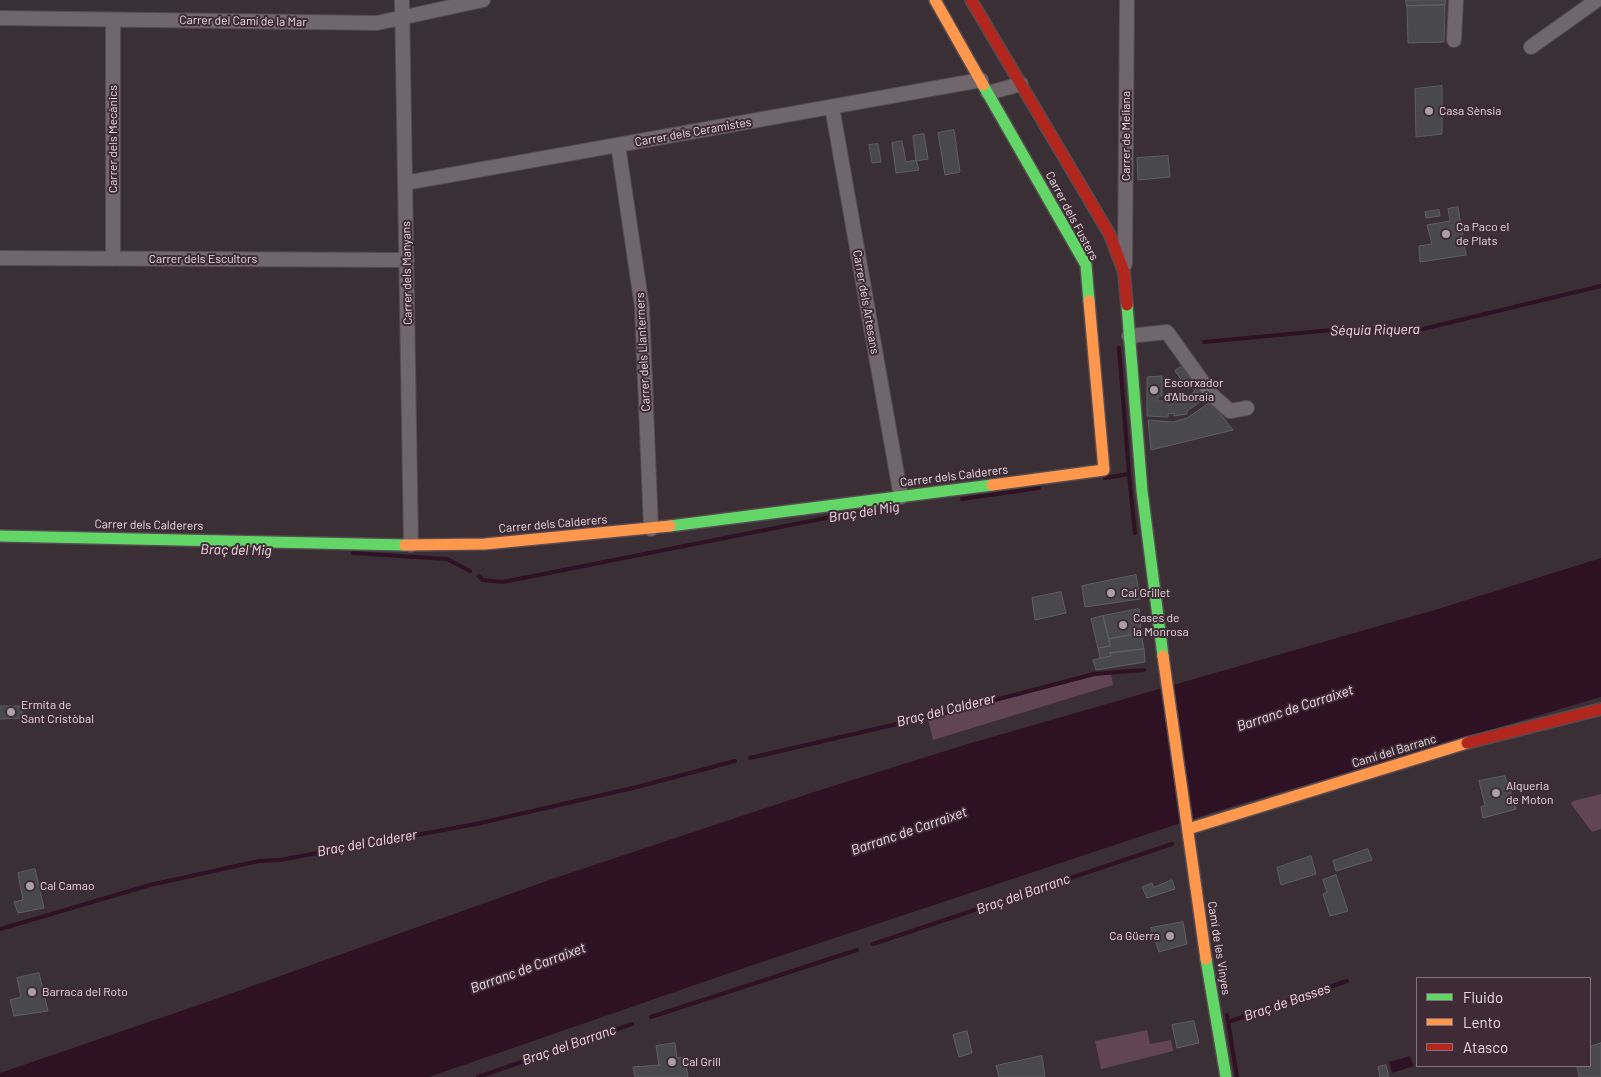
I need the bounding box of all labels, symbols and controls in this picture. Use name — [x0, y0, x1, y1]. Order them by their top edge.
street label: Carrer del Camí de la Mar — [179, 13, 307, 29]
street label: Carrer dels Mecànics — [106, 85, 120, 193]
street label: Carrer de Meliana — [1119, 91, 1133, 181]
place label: Casa Sènsia — [1439, 104, 1501, 118]
marker: Casa Sènsia — [1423, 105, 1435, 117]
street label: Carrer dels Ceramistes — [634, 115, 752, 149]
street label: Carrer dels Fusters — [1043, 169, 1101, 263]
place label: Ca Paco el de Plats — [1456, 220, 1509, 248]
street label: Carrer dels Manyans — [399, 221, 415, 325]
marker: Ca Paco el de Plats — [1440, 228, 1452, 240]
street label: Carrer dels Artesans — [850, 249, 882, 355]
street label: Carrer dels Escultors — [149, 252, 257, 266]
street label: Carrer dels Llanterners — [633, 292, 653, 412]
water label: Séquia Riquera — [1330, 321, 1420, 339]
place label: Escorxador d'Alboraia — [1164, 376, 1223, 404]
marker: Escorxador d'Alboraia — [1148, 384, 1160, 396]
street label: Carrer dels Calderers — [899, 462, 1009, 490]
water label: Braç del Mig — [827, 498, 901, 526]
street label: Carrer dels Calderers — [498, 512, 608, 536]
street label: Carrer dels Calderers — [94, 517, 204, 533]
water label: Braç del Mig — [200, 541, 272, 559]
place label: Cal Grillet — [1121, 586, 1170, 600]
marker: Cal Grillet — [1105, 587, 1117, 599]
place label: Cases de la Monrosa — [1133, 611, 1189, 639]
marker: Cases de la Monrosa — [1117, 619, 1129, 631]
water label: Barranc de Carraixet — [1235, 681, 1355, 735]
water label: Braç del Calderer — [895, 690, 997, 730]
place label: Ermita de Sant Cristòbal — [21, 698, 94, 726]
marker: Ermita de Sant Cristòbal — [5, 706, 17, 718]
street label: Camí del Barranc — [1350, 731, 1438, 771]
place label: Alqueria de Moton — [1506, 779, 1554, 807]
marker: Alqueria de Moton — [1490, 787, 1502, 799]
water label: Barranc de Carraixet — [849, 803, 969, 859]
water label: Braç del Calderer — [316, 826, 418, 860]
water label: Braç del Barranc — [974, 870, 1072, 918]
place label: Cal Camao — [40, 879, 94, 893]
marker: Cal Camao — [24, 880, 36, 892]
street label: Camí de les Vinyes — [1204, 900, 1234, 996]
place label: Ca Güerra — [1109, 929, 1160, 943]
marker: Ca Güerra — [1164, 930, 1176, 942]
water label: Barranc de Carraixet — [468, 939, 588, 997]
legend — [1416, 977, 1591, 1067]
water label: Braç de Basses — [1242, 979, 1332, 1025]
place label: Barraca del Roto — [42, 985, 128, 999]
marker: Barraca del Roto — [26, 986, 38, 998]
text: Fluido — [1463, 988, 1503, 1006]
text: Lento — [1463, 1013, 1501, 1031]
water label: Braç del Barranc — [520, 1021, 618, 1069]
text: Atasco — [1463, 1038, 1508, 1056]
place label: Cal Grill — [682, 1055, 721, 1069]
marker: Cal Grill — [666, 1056, 678, 1068]

